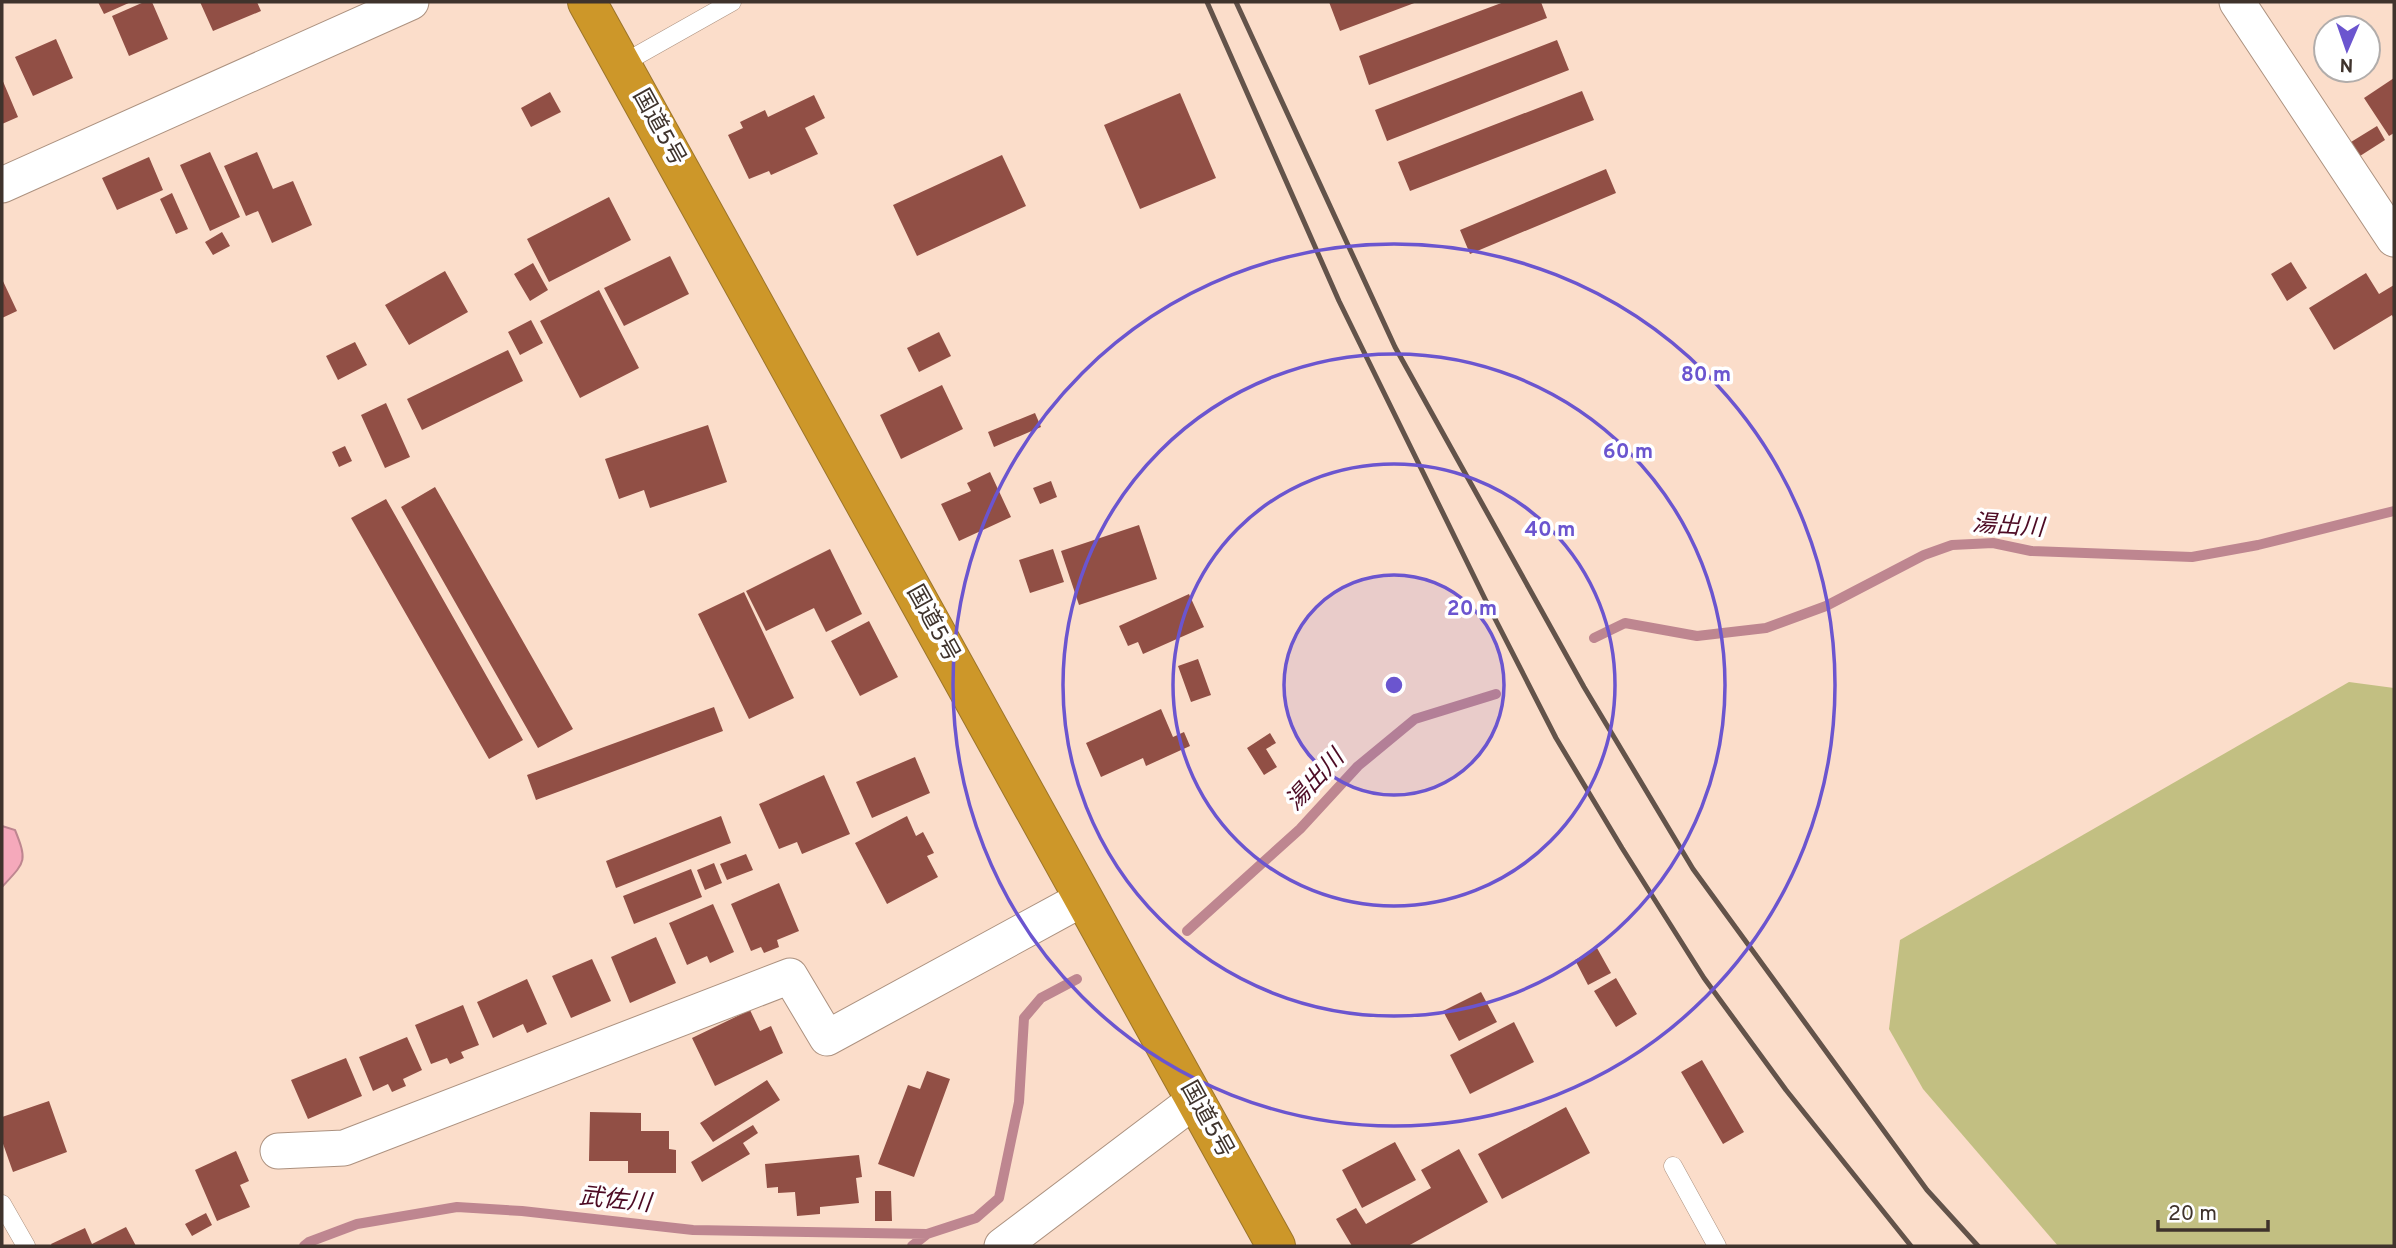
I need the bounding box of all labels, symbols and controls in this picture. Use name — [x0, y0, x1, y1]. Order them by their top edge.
north arrow — [2312, 14, 2382, 84]
text: N — [2339, 52, 2354, 76]
street label: 国道5号 — [625, 85, 691, 171]
text: 80 m — [1681, 362, 1731, 389]
text: 60 m — [1603, 439, 1653, 466]
water label: 湯出川 — [1971, 510, 2048, 545]
text: 40 m — [1525, 517, 1575, 544]
street label: 国道5号 — [899, 581, 965, 667]
text: 20 m — [1447, 596, 1497, 623]
centre of rings — [1382, 673, 1406, 697]
water label: 湯出川 — [1280, 742, 1354, 818]
street label: 国道5号 — [1173, 1077, 1239, 1163]
water label: 武佐川 — [578, 1182, 655, 1220]
scale bar — [2158, 1188, 2268, 1232]
text: 20 m — [2168, 1201, 2217, 1228]

